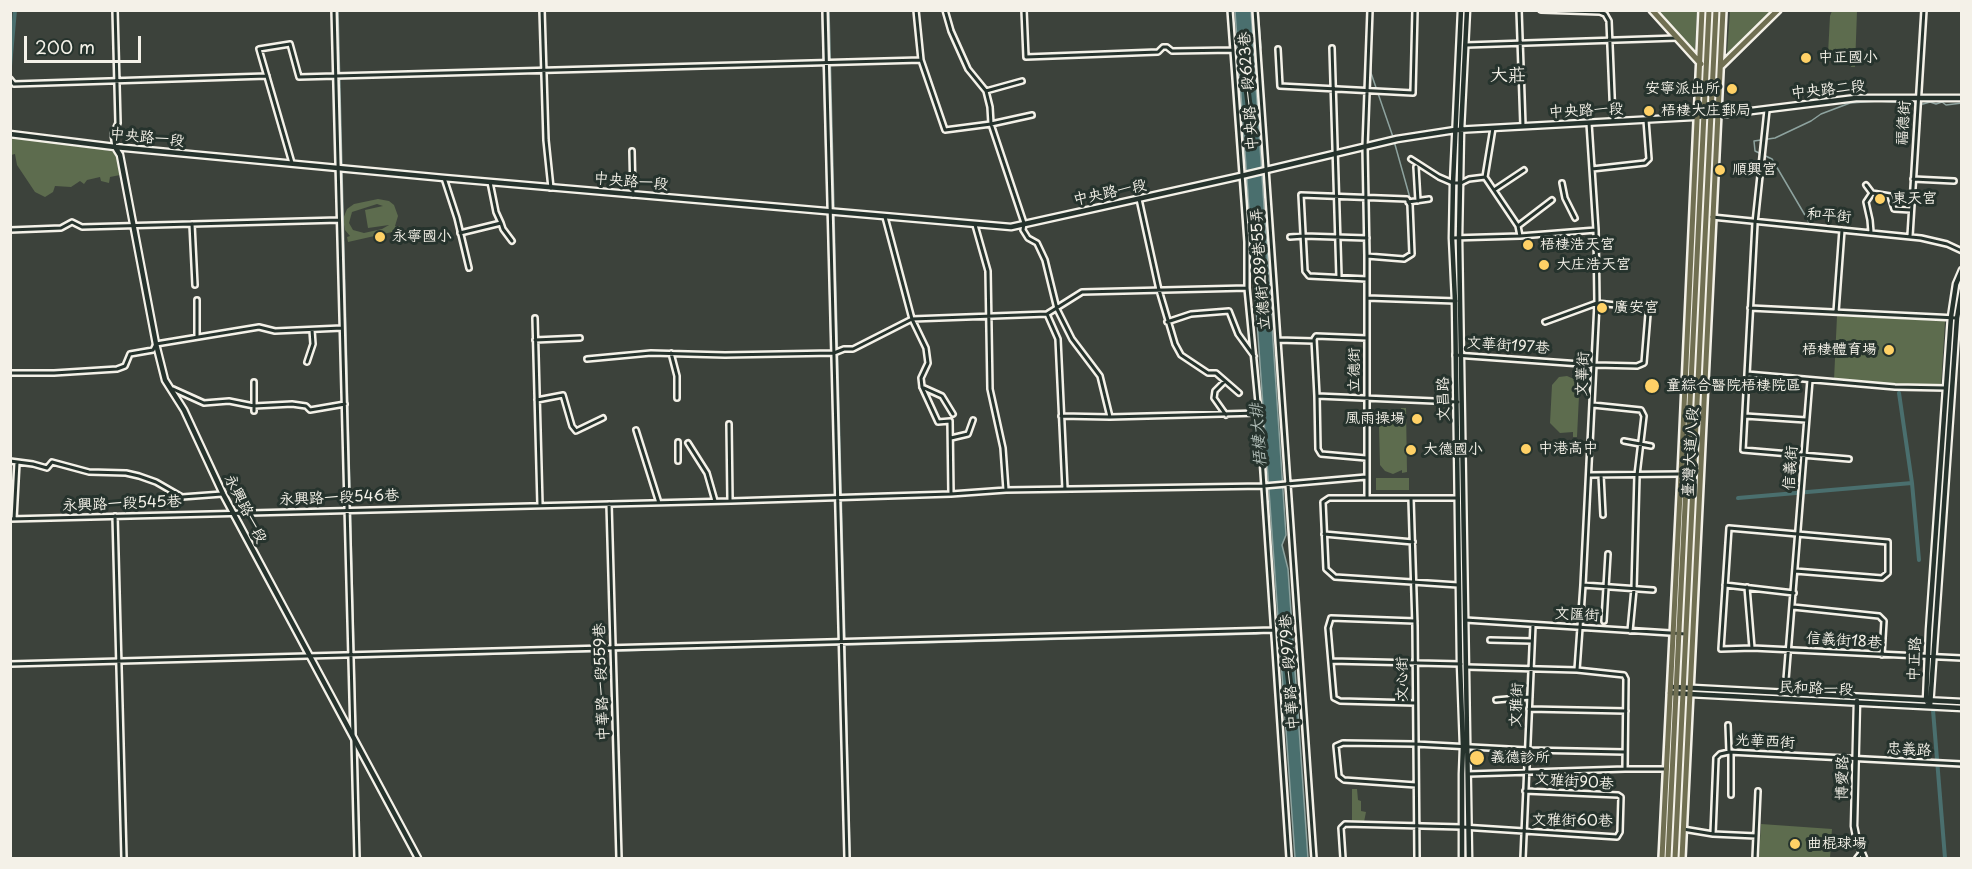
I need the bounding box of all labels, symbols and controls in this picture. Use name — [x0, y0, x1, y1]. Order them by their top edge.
scale bar — [27, 24, 144, 62]
street label: 中央路一段623巷 — [1236, 31, 1262, 151]
text: 200 m — [35, 33, 95, 60]
place label: 中正國小 — [1818, 49, 1878, 67]
marker: 中正國小 — [1799, 51, 1813, 65]
district label: 大莊 — [1490, 65, 1526, 87]
street label: 中央路二段 — [1790, 77, 1866, 103]
place label: 安寧派出所 — [1645, 80, 1720, 98]
marker: 安寧派出所 — [1725, 82, 1739, 96]
street label: 中央路一段 — [1548, 100, 1624, 122]
street label: 福德街 — [1893, 100, 1915, 146]
place label: 梧棲大庄郵局 — [1661, 102, 1751, 120]
marker: 梧棲大庄郵局 — [1642, 104, 1656, 118]
street label: 中央路一段 — [109, 125, 185, 151]
place label: 順興宮 — [1732, 161, 1777, 179]
marker: 順興宮 — [1713, 163, 1727, 177]
street label: 中央路一段 — [593, 170, 669, 194]
street label: 中央路一段 — [1071, 176, 1149, 210]
place label: 東天宮 — [1892, 190, 1937, 208]
marker: 東天宮 — [1873, 192, 1887, 206]
street label: 和平街 — [1806, 205, 1852, 227]
street label: 立德街289巷55弄 — [1248, 207, 1274, 331]
place label: 永寧國小 — [392, 228, 452, 246]
marker: 永寧國小 — [373, 230, 387, 244]
place label: 梧棲浩天宮 — [1540, 236, 1615, 254]
marker: 梧棲浩天宮 — [1521, 238, 1535, 252]
place label: 大庄浩天宮 — [1556, 256, 1631, 274]
marker: 大庄浩天宮 — [1537, 258, 1551, 272]
place label: 廣安宮 — [1614, 299, 1659, 317]
marker: 廣安宮 — [1595, 301, 1609, 315]
street label: 文華街197巷 — [1466, 334, 1550, 358]
place label: 梧棲體育場 — [1802, 341, 1877, 359]
marker: 梧棲體育場 — [1882, 343, 1896, 357]
street label: 立德街 — [1346, 348, 1364, 392]
street label: 文華街 — [1573, 351, 1593, 397]
street label: 文昌路 — [1435, 376, 1453, 422]
marker: 童綜合醫院梧棲院區 — [1643, 377, 1661, 395]
place label: 童綜合醫院梧棲院區 — [1666, 377, 1801, 395]
water label: 梧棲大排 — [1247, 402, 1271, 468]
street label: 臺灣大道八段 — [1680, 407, 1702, 497]
place label: 風雨操場 — [1345, 410, 1405, 428]
marker: 風雨操場 — [1410, 412, 1424, 426]
place label: 中港高中 — [1538, 440, 1598, 458]
place label: 大德國小 — [1423, 441, 1483, 459]
marker: 中港高中 — [1519, 442, 1533, 456]
marker: 大德國小 — [1404, 443, 1418, 457]
street label: 信義街 — [1780, 445, 1802, 491]
street label: 永興路一段 — [220, 472, 270, 546]
street label: 永興路一段546巷 — [279, 487, 399, 509]
street label: 永興路一段545巷 — [62, 493, 182, 515]
street label: 文匯街 — [1554, 605, 1600, 625]
street label: 中華路一段979巷 — [1277, 613, 1303, 731]
street label: 中華路一段559巷 — [591, 623, 613, 741]
street label: 信義街18巷 — [1805, 629, 1883, 653]
street label: 中正路 — [1905, 636, 1925, 682]
street label: 文心街 — [1394, 657, 1412, 701]
street label: 民和路一段 — [1778, 679, 1854, 699]
street label: 文雅街 — [1507, 682, 1527, 728]
street label: 光華西街 — [1735, 731, 1795, 753]
street label: 忠義路 — [1886, 740, 1932, 760]
marker: 義德診所 — [1468, 749, 1486, 767]
place label: 義德診所 — [1490, 749, 1550, 767]
street label: 博愛路 — [1834, 755, 1852, 801]
street label: 文雅街90巷 — [1534, 770, 1614, 794]
street label: 文雅街60巷 — [1531, 811, 1613, 831]
place label: 曲棍球場 — [1807, 835, 1867, 853]
marker: 曲棍球場 — [1788, 837, 1802, 851]

